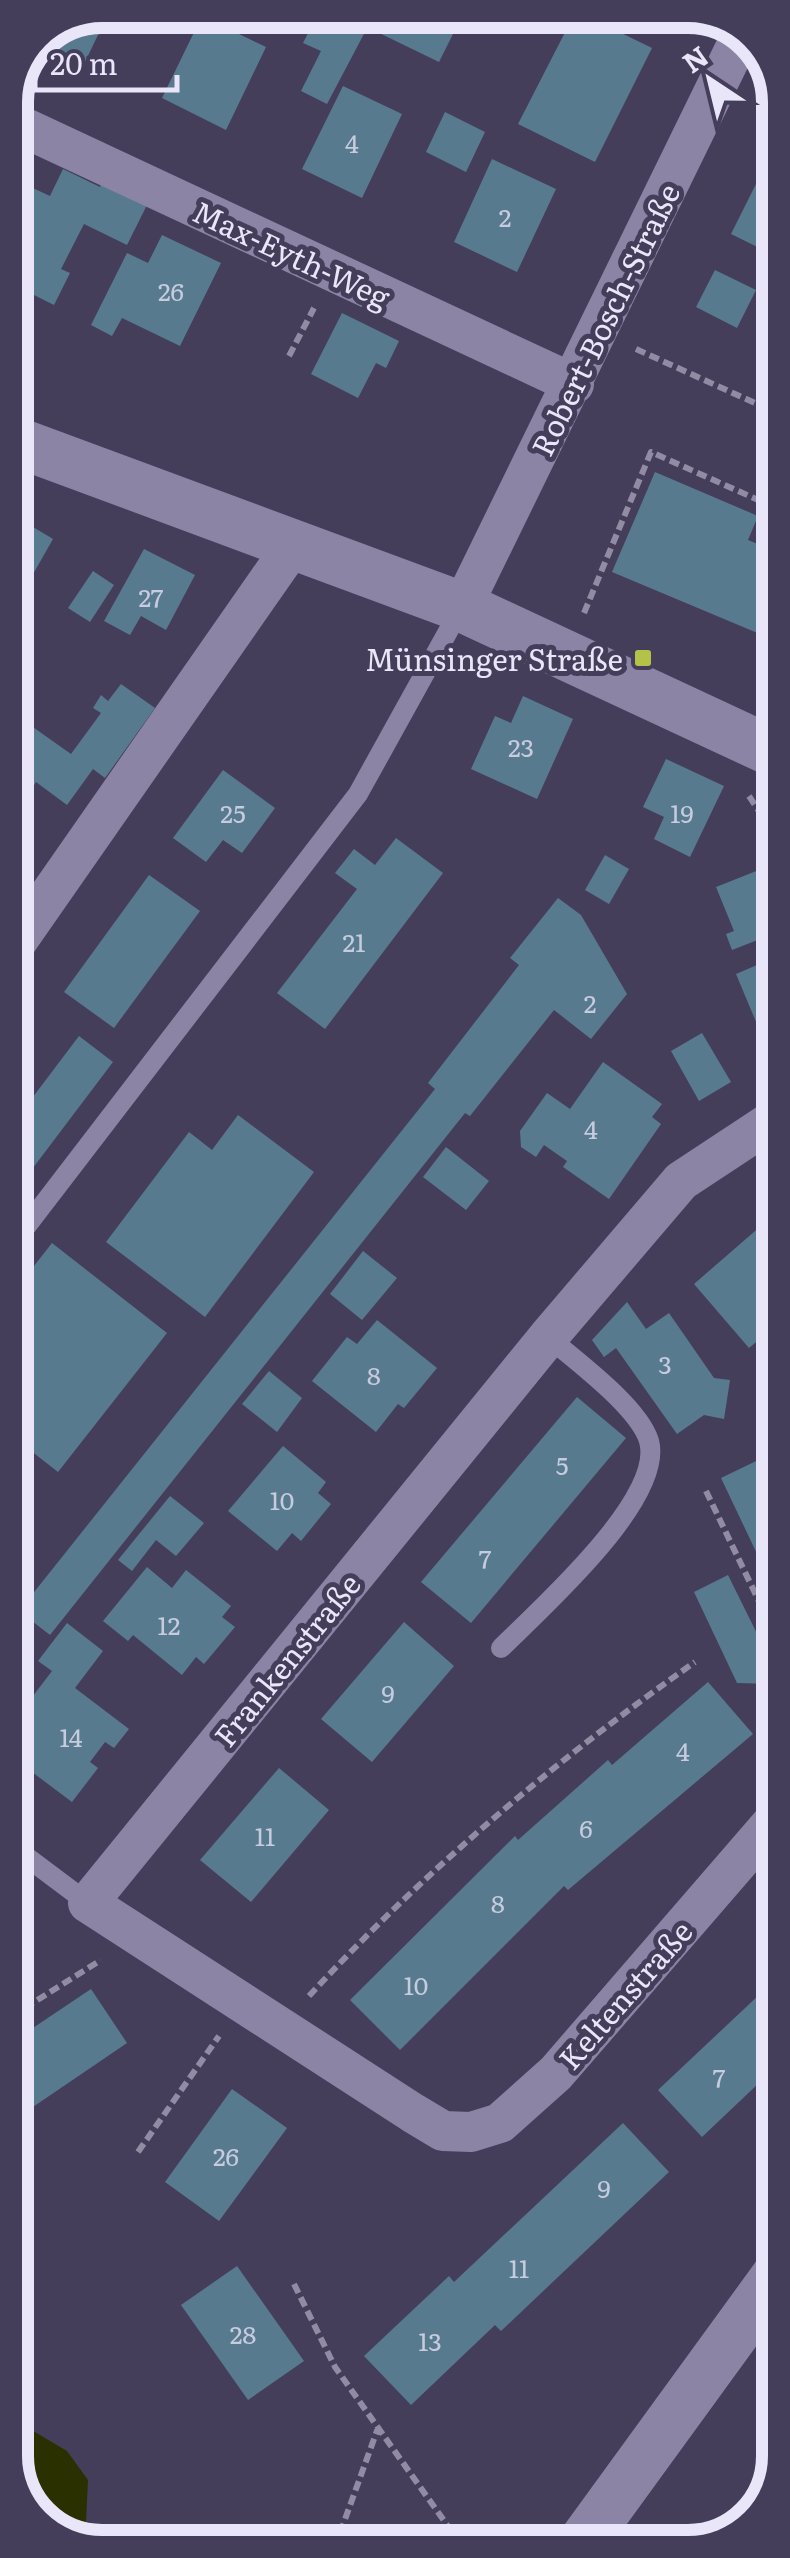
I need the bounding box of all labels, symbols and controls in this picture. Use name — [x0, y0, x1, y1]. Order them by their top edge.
scale bar — [35, 30, 178, 92]
north arrow — [660, 30, 760, 130]
text: N — [673, 34, 716, 82]
text: 20 m — [50, 40, 118, 84]
house number: 4 — [345, 124, 359, 161]
street label: Robert-Bosch-Straße — [519, 175, 689, 463]
street label: Max-Eyth-Weg — [186, 188, 398, 318]
house number: 2 — [499, 198, 511, 235]
house number: 26 — [158, 272, 184, 309]
house number: 27 — [138, 578, 164, 615]
place label: Münsinger Straße — [365, 636, 623, 680]
marker: Münsinger Straße — [632, 647, 654, 669]
house number: 23 — [508, 728, 534, 765]
house number: 25 — [220, 794, 246, 831]
house number: 19 — [670, 794, 694, 831]
house number: 21 — [343, 923, 365, 960]
house number: 2 — [584, 984, 596, 1021]
house number: 4 — [584, 1110, 598, 1147]
house number: 3 — [658, 1345, 672, 1382]
house number: 8 — [367, 1356, 381, 1393]
house number: 5 — [556, 1446, 568, 1483]
house number: 10 — [270, 1481, 294, 1518]
house number: 7 — [479, 1539, 492, 1576]
street label: Frankenstraße — [202, 1563, 370, 1755]
house number: 12 — [158, 1606, 180, 1643]
house number: 9 — [381, 1674, 395, 1711]
house number: 14 — [60, 1718, 83, 1755]
house number: 4 — [676, 1732, 690, 1769]
house number: 6 — [579, 1809, 593, 1846]
house number: 11 — [255, 1817, 275, 1854]
house number: 8 — [491, 1884, 505, 1921]
street label: Keltenstraße — [547, 1910, 701, 2078]
house number: 10 — [404, 1966, 428, 2003]
house number: 7 — [713, 2058, 726, 2095]
house number: 26 — [213, 2137, 239, 2174]
house number: 9 — [597, 2169, 611, 2206]
house number: 11 — [509, 2249, 529, 2286]
house number: 28 — [230, 2315, 256, 2352]
house number: 13 — [418, 2322, 442, 2359]

